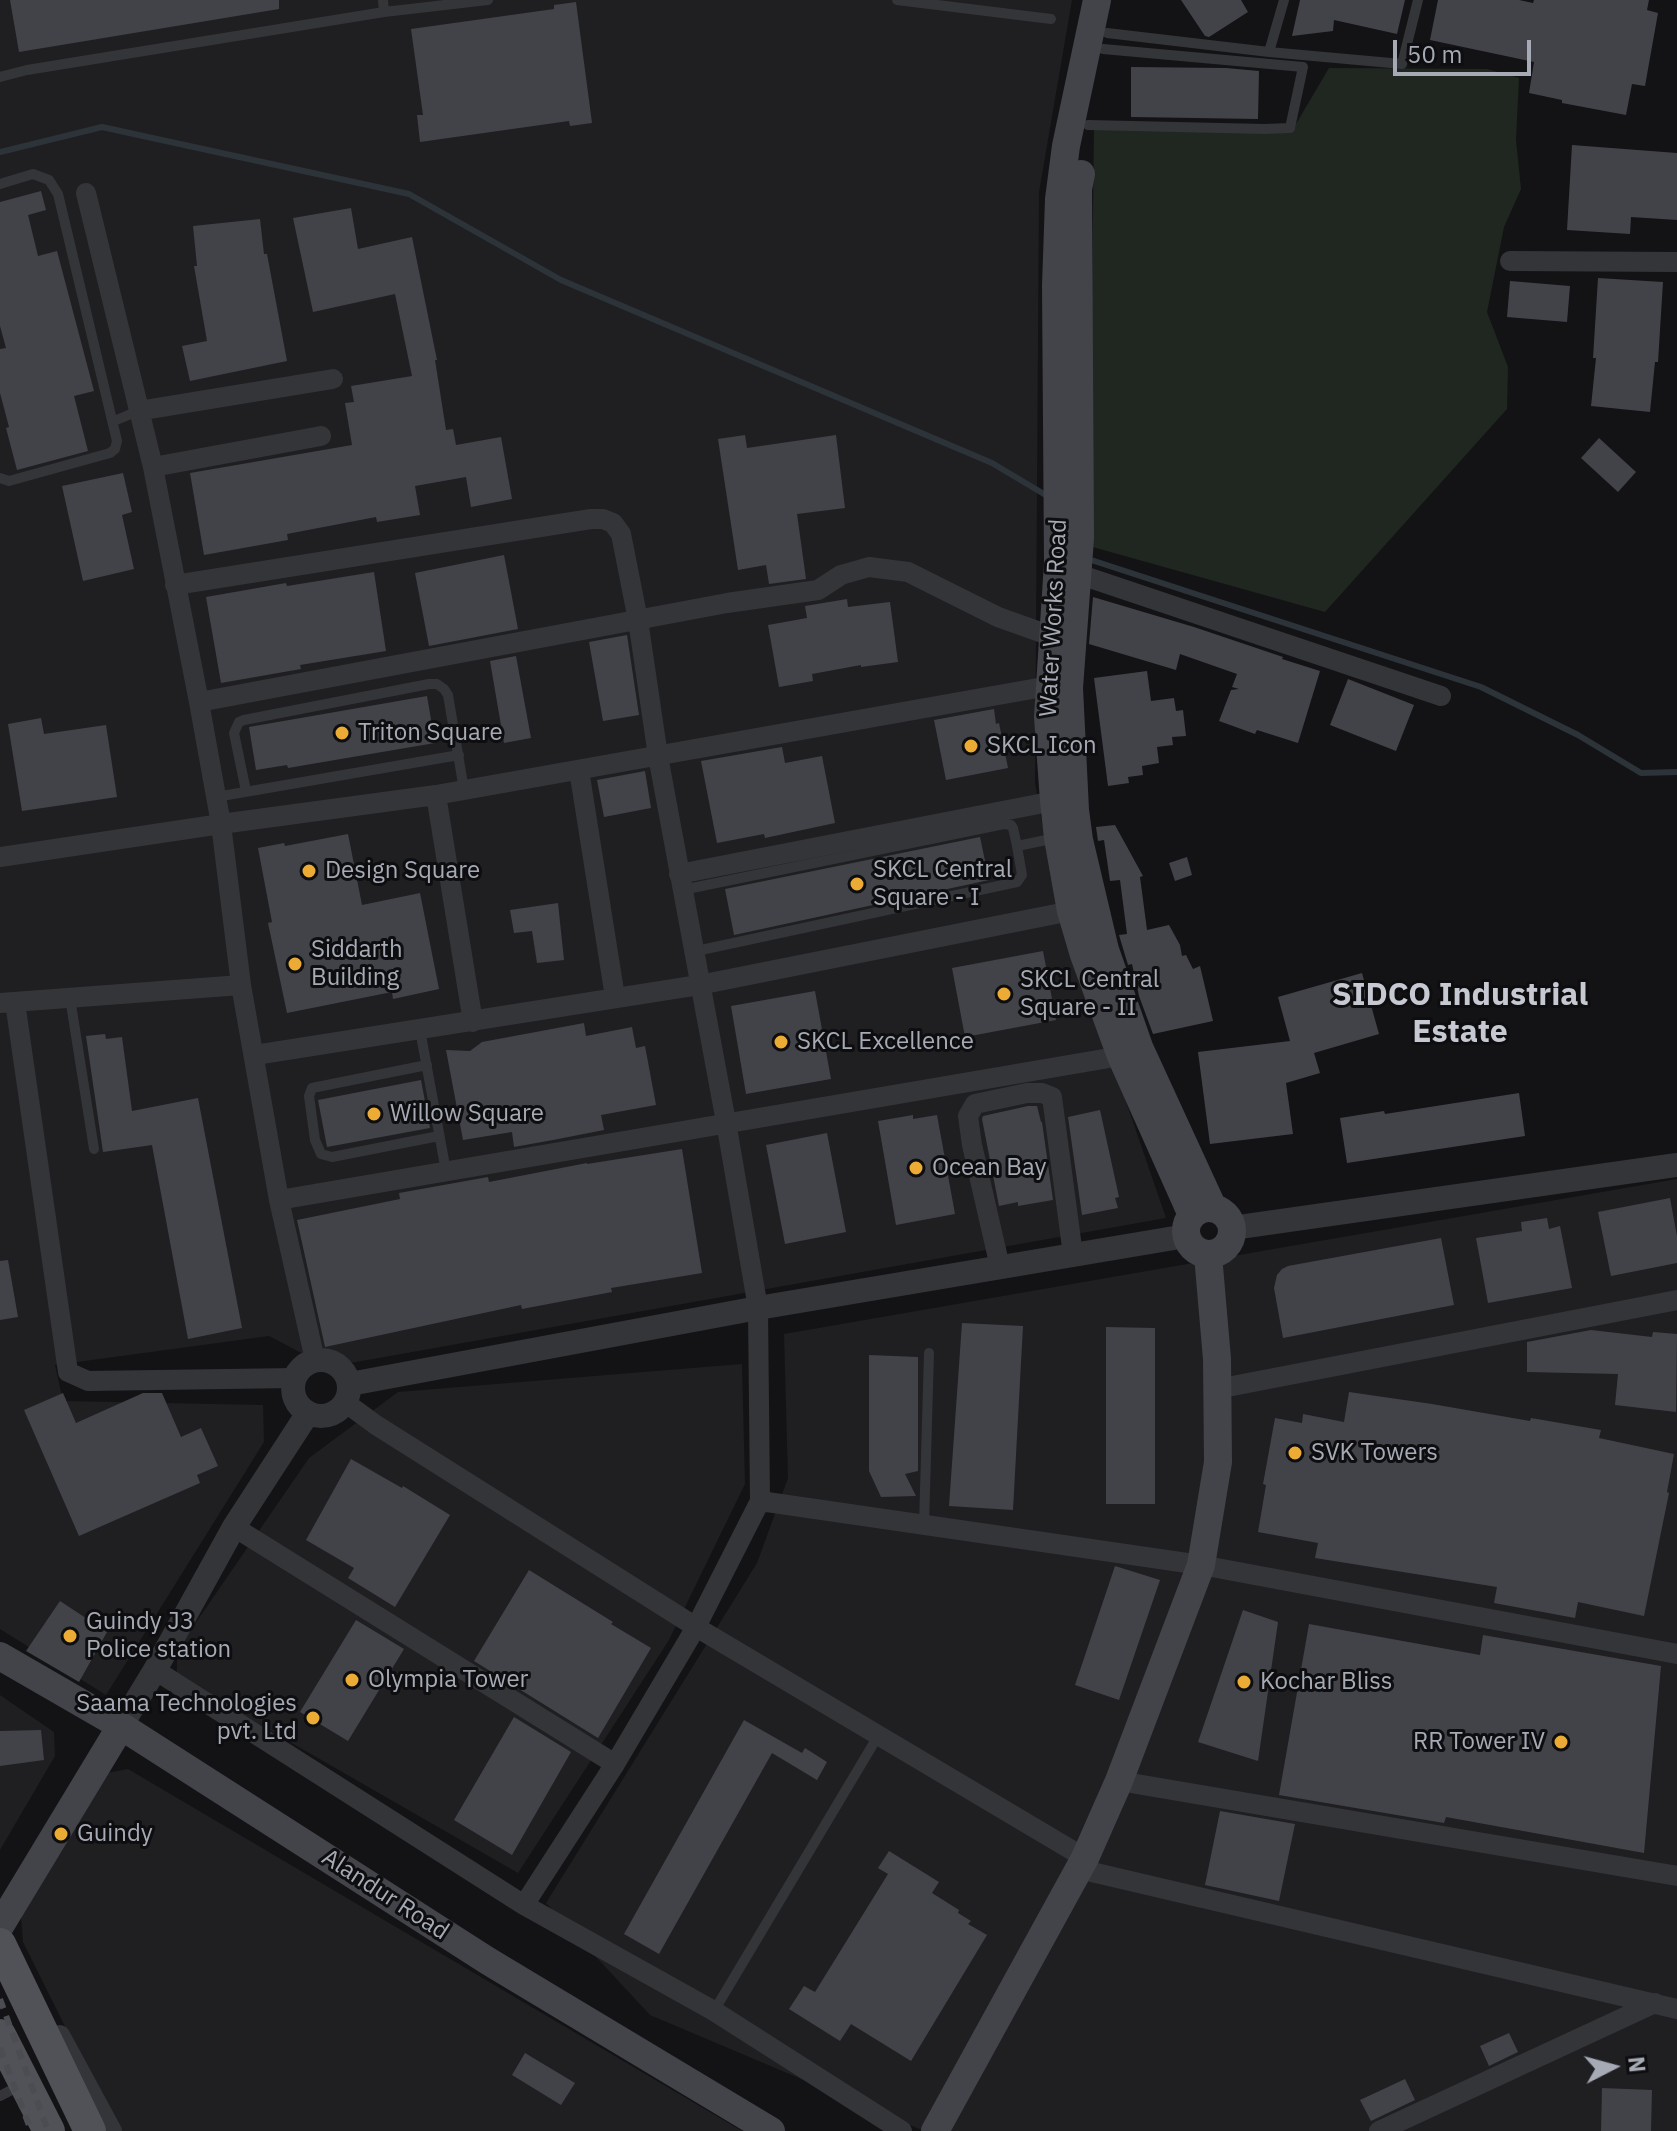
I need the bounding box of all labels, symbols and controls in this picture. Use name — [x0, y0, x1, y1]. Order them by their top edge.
scale bar — [1397, 24, 1535, 74]
text: 50 m — [1407, 38, 1462, 70]
street label: Water Works Road — [1034, 518, 1074, 718]
place label: Triton Square — [358, 719, 503, 747]
marker: Triton Square — [333, 724, 351, 742]
place label: SKCL Icon — [987, 732, 1097, 760]
marker: SKCL Icon — [962, 737, 980, 755]
place label: SKCL Central Square - I — [873, 856, 1012, 912]
place label: Design Square — [325, 857, 480, 885]
marker: Design Square — [300, 862, 318, 880]
marker: SKCL Central Square - I — [848, 875, 866, 893]
place label: Siddarth Building — [311, 936, 403, 992]
marker: Siddarth Building — [286, 955, 304, 973]
place label: SKCL Central Square - II — [1020, 966, 1159, 1022]
district label: SIDCO Industrial Estate — [1332, 977, 1588, 1052]
marker: SKCL Central Square - II — [995, 985, 1013, 1003]
place label: SKCL Excellence — [797, 1028, 974, 1056]
marker: SKCL Excellence — [772, 1033, 790, 1051]
place label: Willow Square — [390, 1100, 544, 1128]
marker: Willow Square — [365, 1105, 383, 1123]
place label: Ocean Bay — [932, 1154, 1047, 1182]
marker: Ocean Bay — [907, 1159, 925, 1177]
place label: SVK Towers — [1311, 1439, 1438, 1467]
marker: SVK Towers — [1286, 1444, 1304, 1462]
place label: Guindy J3 Police station — [86, 1608, 231, 1664]
marker: Guindy J3 Police station — [61, 1627, 79, 1645]
place label: Olympia Tower — [368, 1666, 528, 1694]
place label: Kochar Bliss — [1260, 1668, 1392, 1696]
marker: Olympia Tower — [343, 1671, 361, 1689]
marker: Kochar Bliss — [1235, 1673, 1253, 1691]
place label: Saama Technologies pvt. Ltd — [76, 1690, 297, 1746]
marker: Saama Technologies pvt. Ltd — [304, 1709, 322, 1727]
place label: RR Tower IV — [1413, 1728, 1545, 1756]
marker: RR Tower IV — [1552, 1733, 1570, 1751]
place label: Guindy — [77, 1820, 153, 1848]
marker: Guindy — [52, 1825, 70, 1843]
street label: Alandur Road — [316, 1843, 454, 1947]
north arrow — [1573, 2027, 1653, 2107]
text: N — [1622, 2055, 1653, 2074]

